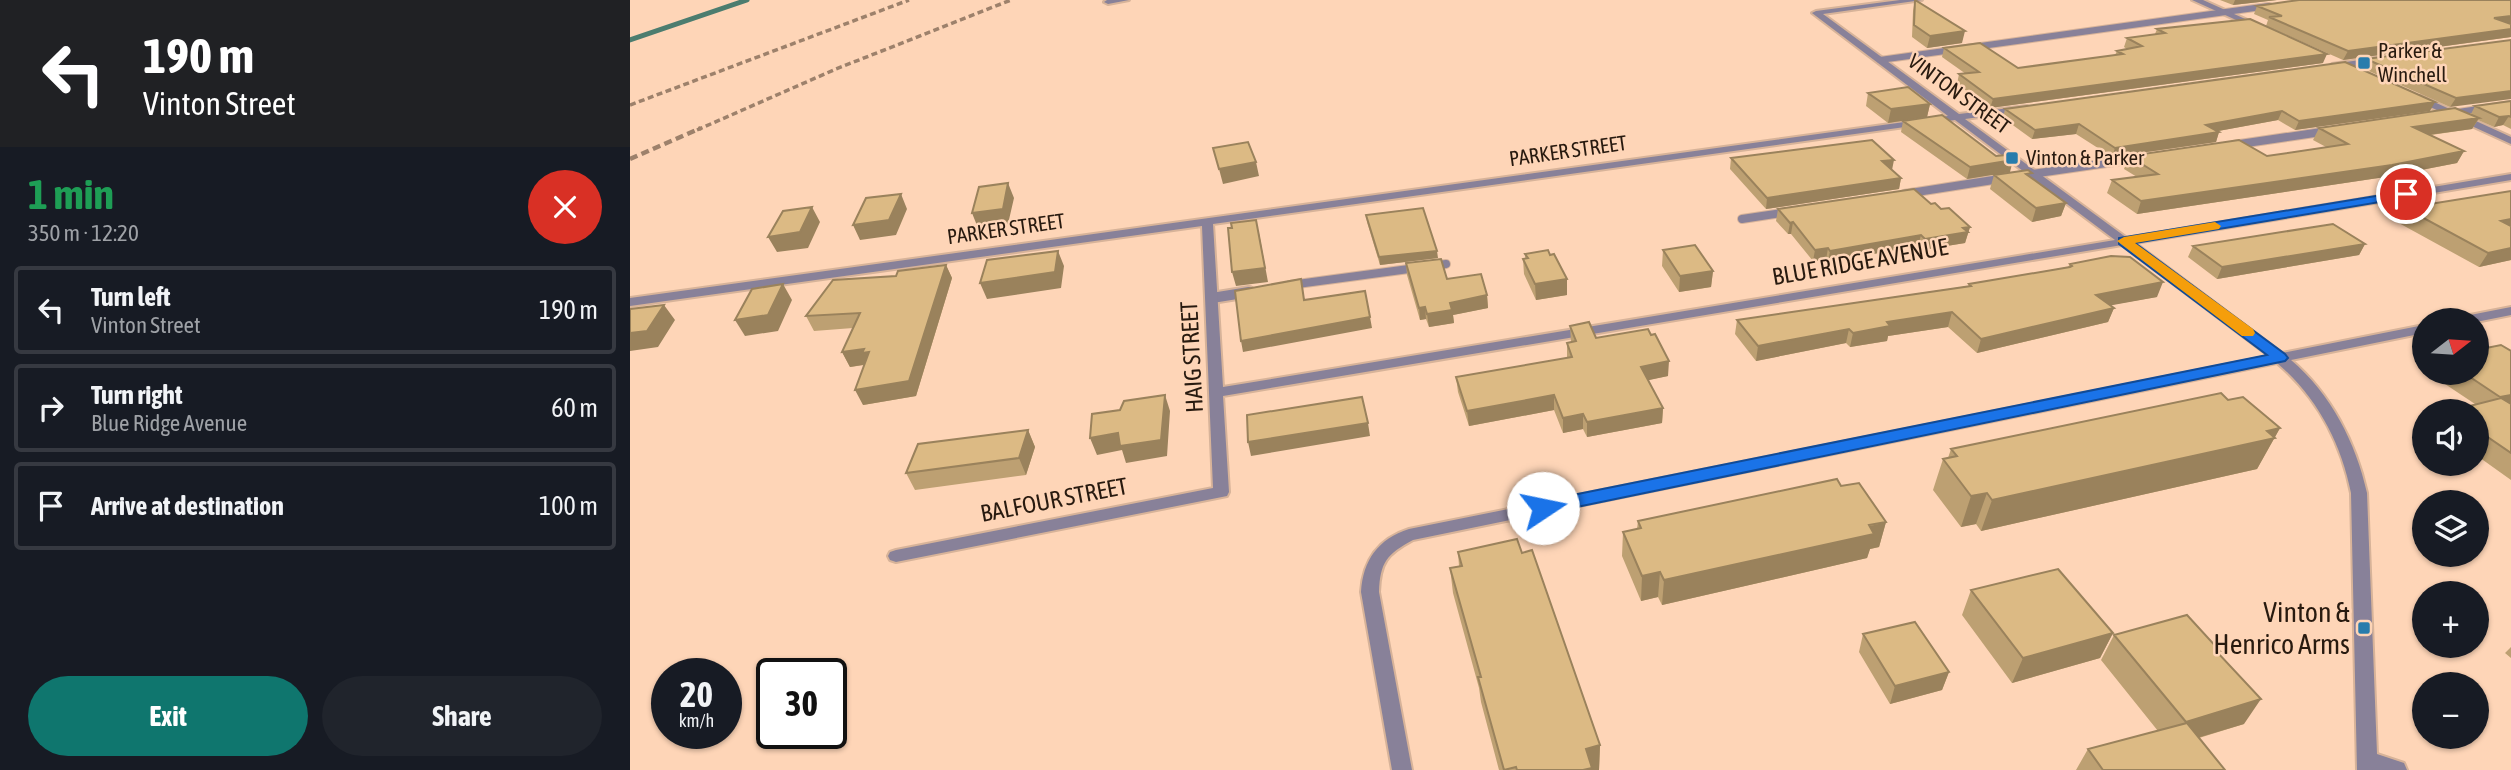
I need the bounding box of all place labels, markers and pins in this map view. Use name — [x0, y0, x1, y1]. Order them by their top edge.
place label: Parker & Winchell — [2378, 38, 2447, 86]
marker: Parker & Winchell — [2356, 55, 2372, 71]
place label: Vinton & Parker — [2026, 145, 2145, 169]
marker: Vinton & Parker — [2004, 150, 2020, 166]
pin — [2376, 164, 2436, 224]
place label: Vinton & Henrico Arms — [2213, 596, 2350, 660]
marker: Vinton & Henrico Arms — [2356, 620, 2372, 636]

